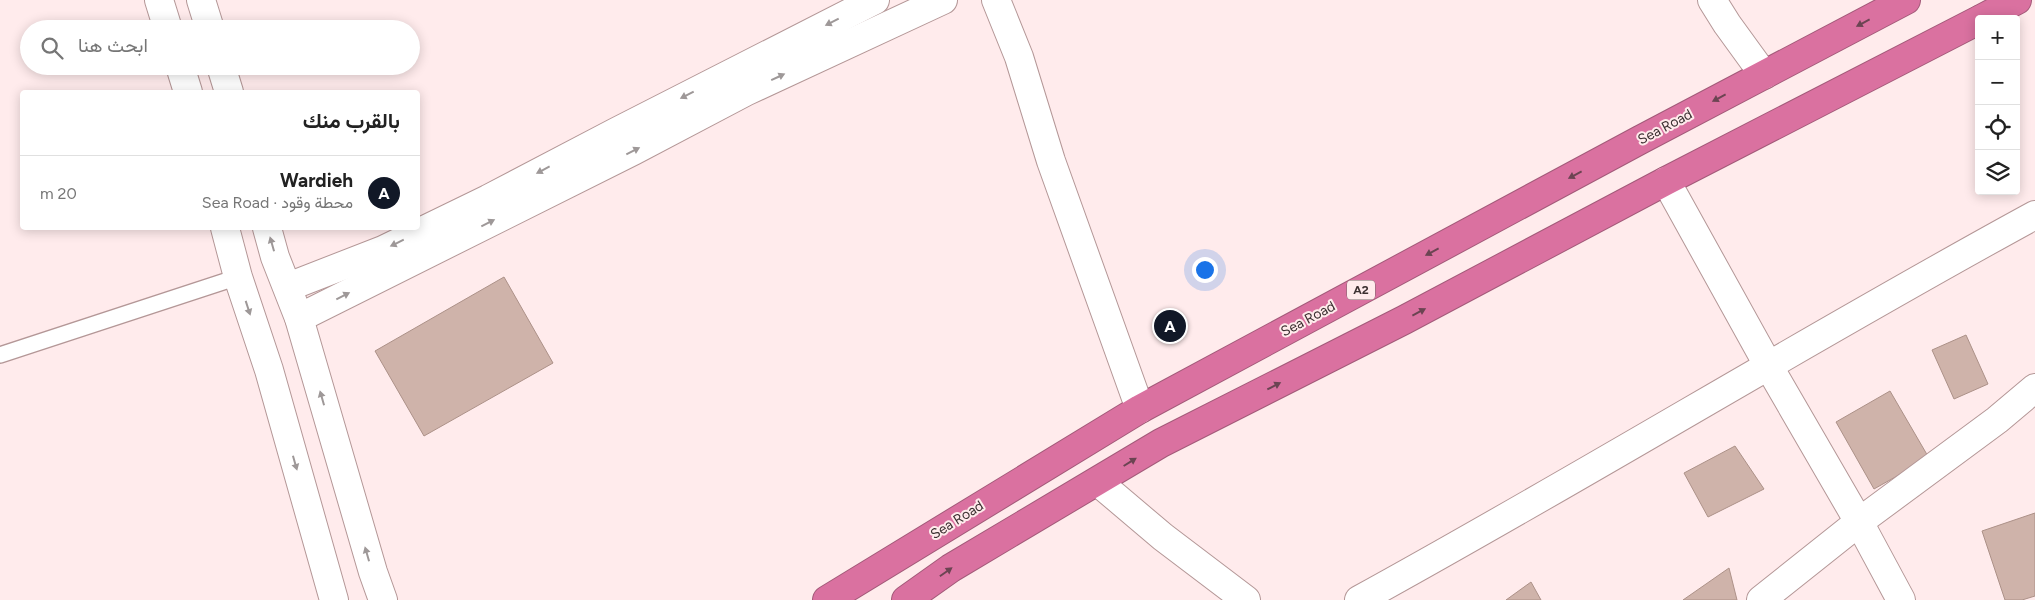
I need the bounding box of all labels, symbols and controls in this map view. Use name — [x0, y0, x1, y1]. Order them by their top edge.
map controls — [1975, 15, 2020, 195]
button: + — [1975, 15, 2020, 60]
one-way arrow — [825, 18, 839, 26]
one-way arrow — [1855, 19, 1870, 27]
search box — [20, 20, 420, 75]
icon: search — [38, 34, 66, 62]
text: ابحث هنا — [78, 34, 148, 57]
button: − — [1975, 60, 2020, 105]
one-way arrow — [771, 73, 785, 81]
one-way arrow — [679, 91, 694, 99]
one-way arrow — [1712, 94, 1726, 102]
button: locate — [1975, 105, 2020, 150]
street label: Sea Road — [1635, 106, 1695, 148]
text: بالقرب منك — [303, 108, 400, 133]
one-way arrow — [626, 147, 640, 155]
button: layers — [1975, 150, 2020, 195]
one-way arrow — [535, 166, 550, 174]
text: Wardieh — [280, 169, 353, 192]
one-way arrow — [1568, 171, 1583, 179]
text: 20 m — [40, 184, 77, 203]
text: A — [378, 184, 390, 203]
text: محطة وقود · Sea Road — [202, 193, 353, 212]
one-way arrow — [481, 219, 495, 227]
one-way arrow — [267, 236, 275, 251]
one-way arrow — [390, 239, 405, 248]
one-way arrow — [1425, 248, 1440, 256]
your location — [1192, 257, 1218, 283]
road number: A2 — [1347, 280, 1375, 300]
one-way arrow — [335, 292, 350, 300]
street label: Sea Road — [1278, 298, 1338, 340]
one-way arrow — [244, 301, 252, 316]
pin: A — [1154, 307, 1186, 345]
one-way arrow — [1411, 308, 1426, 316]
one-way arrow — [1267, 382, 1281, 390]
one-way arrow — [318, 390, 326, 405]
one-way arrow — [292, 456, 300, 471]
one-way arrow — [1124, 457, 1137, 466]
street label: Sea Road — [927, 497, 987, 543]
one-way arrow — [363, 546, 371, 561]
one-way arrow — [939, 567, 952, 577]

